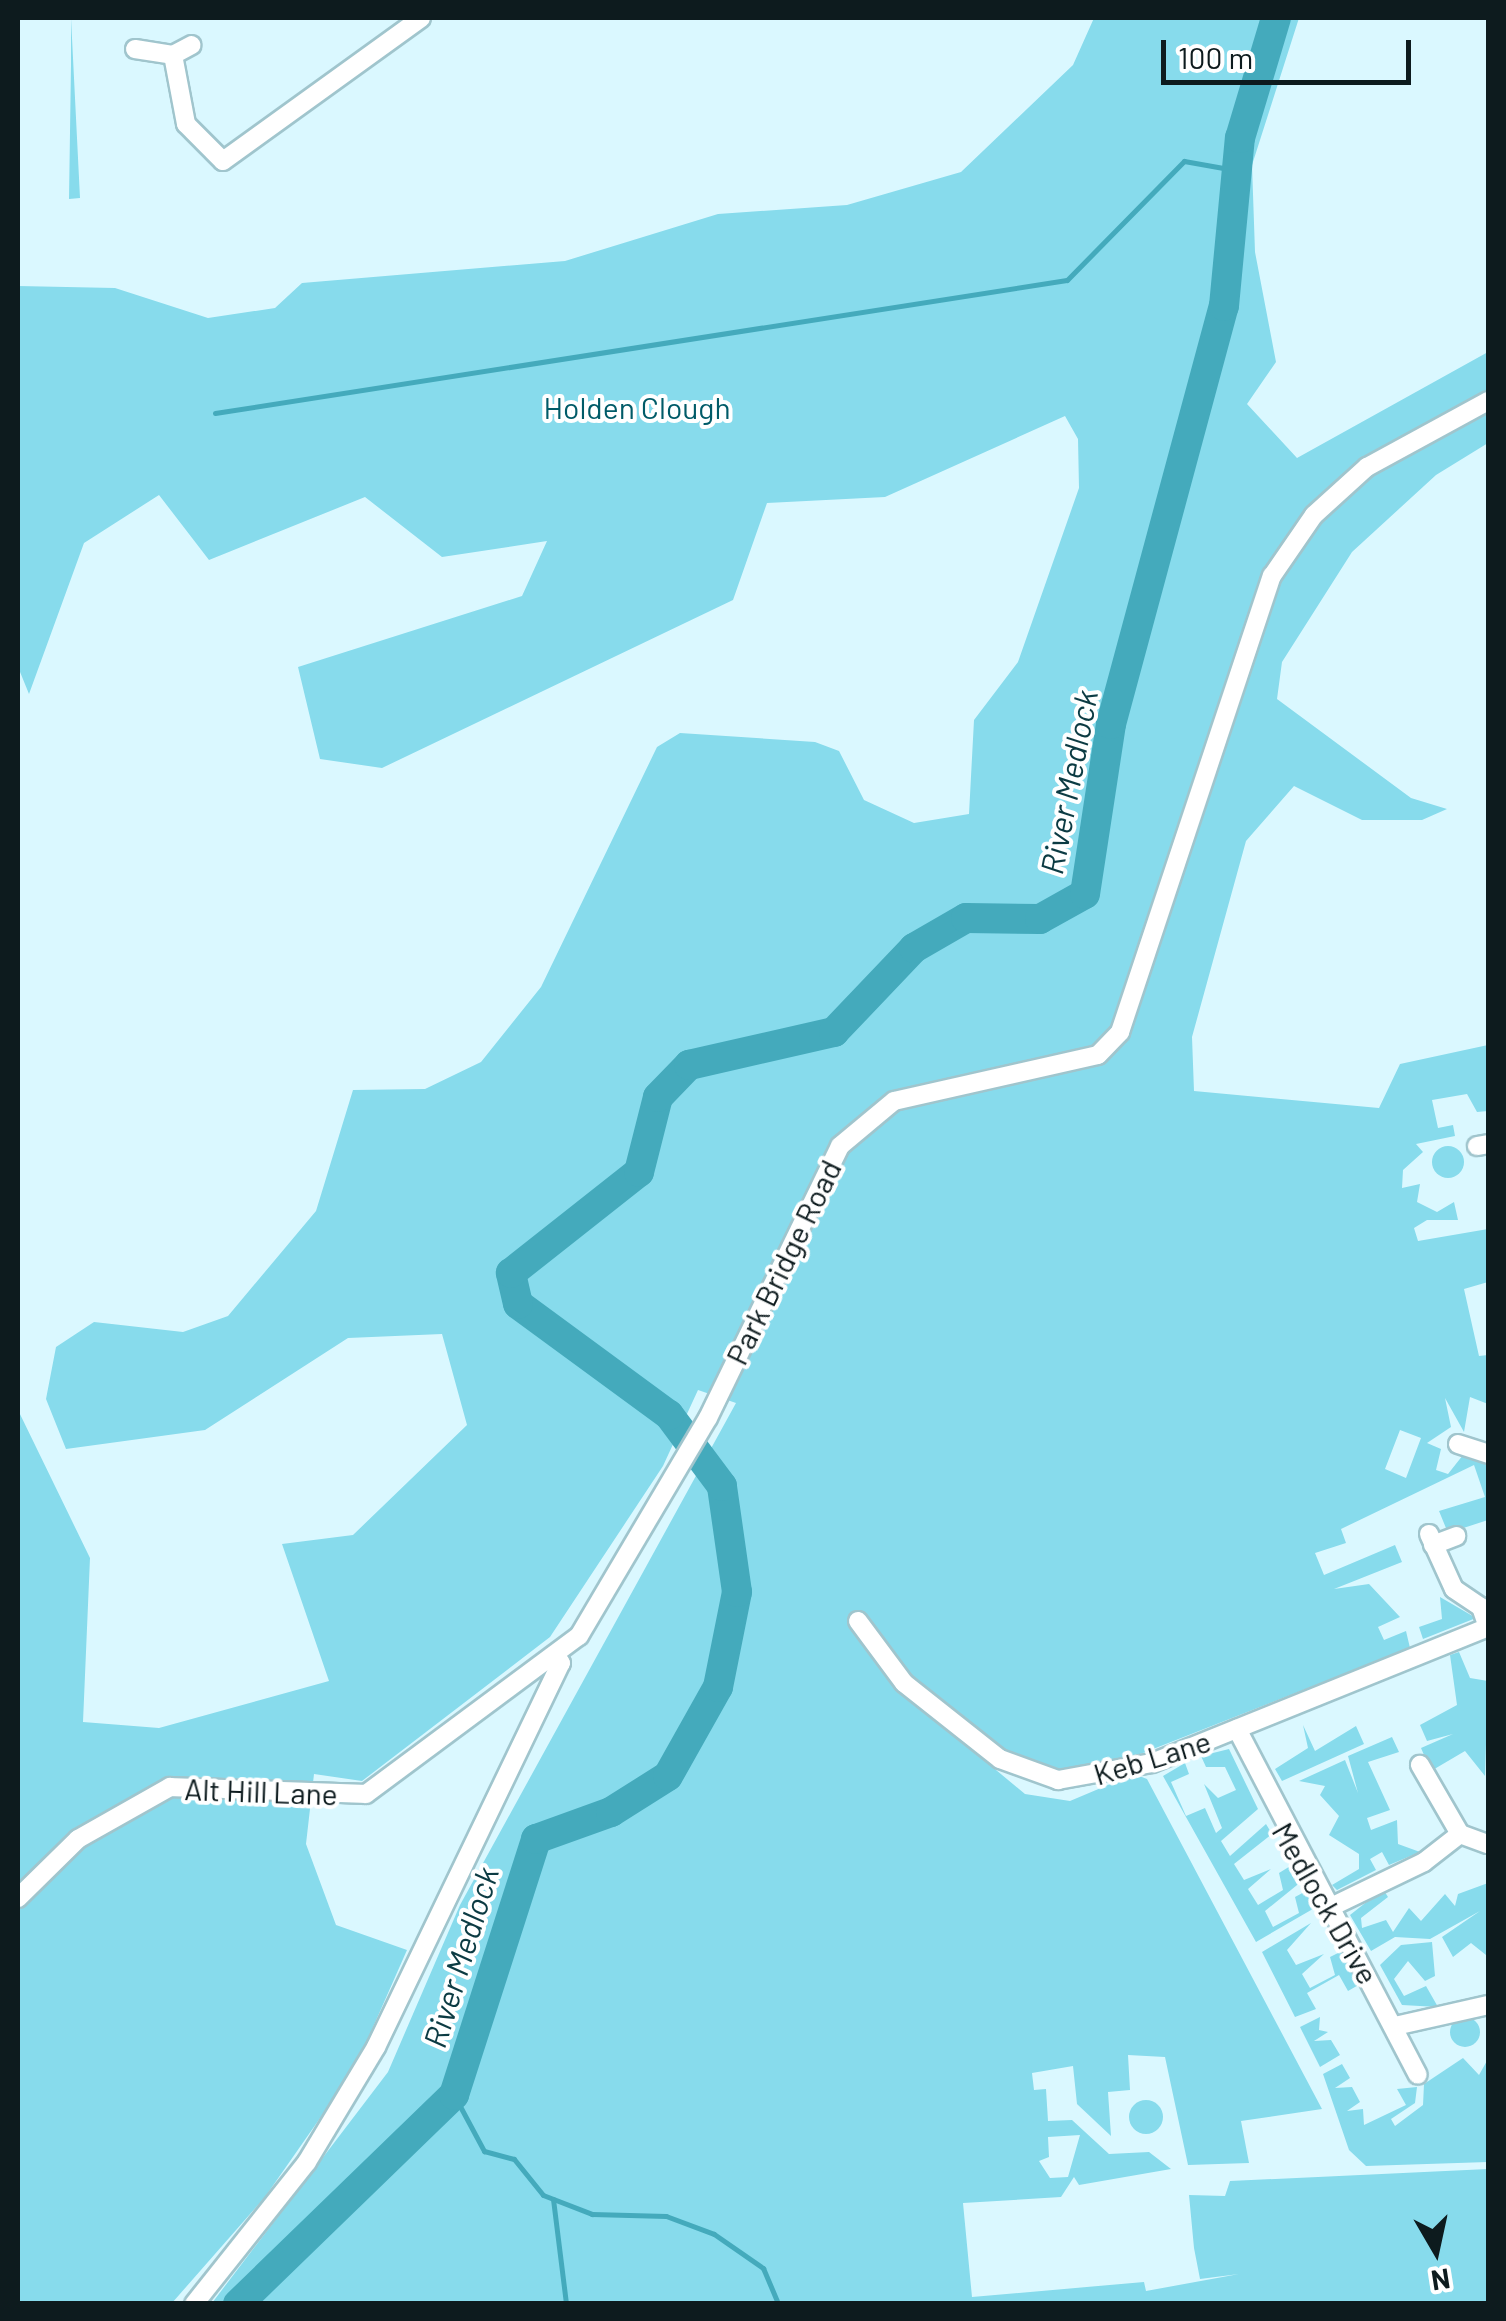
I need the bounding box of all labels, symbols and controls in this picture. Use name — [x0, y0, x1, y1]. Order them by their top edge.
scale bar — [1166, 20, 1416, 82]
text: 100 m — [1178, 39, 1253, 75]
park label: Holden Clough — [543, 389, 731, 425]
water label: River Medlock — [1031, 687, 1105, 877]
street label: Park Bridge Road — [718, 1154, 848, 1370]
street label: Keb Lane — [1089, 1722, 1215, 1792]
street label: Alt Hill Lane — [184, 1770, 338, 1812]
street label: Medlock Drive — [1265, 1816, 1387, 1990]
water label: River Medlock — [414, 1862, 506, 2052]
north arrow — [1386, 2201, 1486, 2301]
text: N — [1429, 2262, 1453, 2299]

